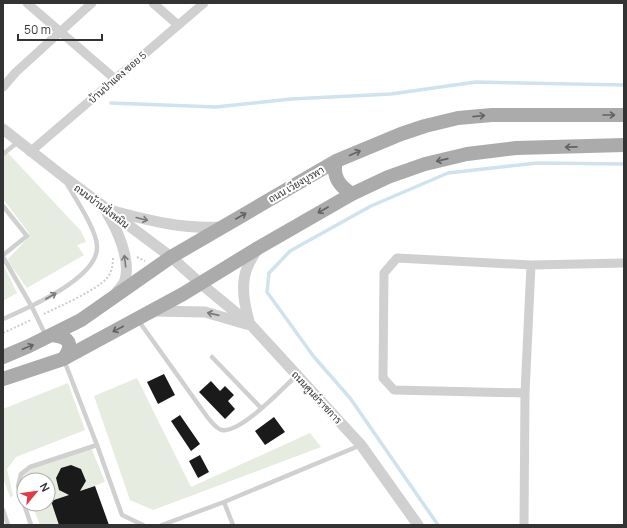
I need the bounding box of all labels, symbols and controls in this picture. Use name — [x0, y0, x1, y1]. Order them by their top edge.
scale bar — [18, 16, 102, 42]
text: 50 m — [24, 21, 51, 38]
street label: บ้านป่าแดง ซอย 5 — [85, 48, 149, 106]
one-way arrow — [602, 111, 615, 119]
one-way arrow — [472, 113, 485, 120]
one-way arrow — [565, 143, 578, 151]
one-way arrow — [348, 149, 360, 156]
one-way arrow — [436, 156, 449, 164]
street label: ถนน เวียงบูรพา — [265, 162, 327, 207]
street label: ถนนบ้านฝั่งหมิน — [71, 180, 133, 231]
one-way arrow — [317, 207, 329, 215]
one-way arrow — [235, 211, 247, 219]
one-way arrow — [135, 215, 148, 223]
one-way arrow — [121, 255, 129, 268]
one-way arrow — [44, 291, 56, 299]
one-way arrow — [207, 310, 220, 318]
one-way arrow — [112, 326, 124, 333]
one-way arrow — [21, 343, 33, 350]
street label: ถนนศูนย์ราชการ — [288, 367, 345, 427]
north arrow — [16, 472, 56, 512]
text: N — [37, 480, 54, 494]

